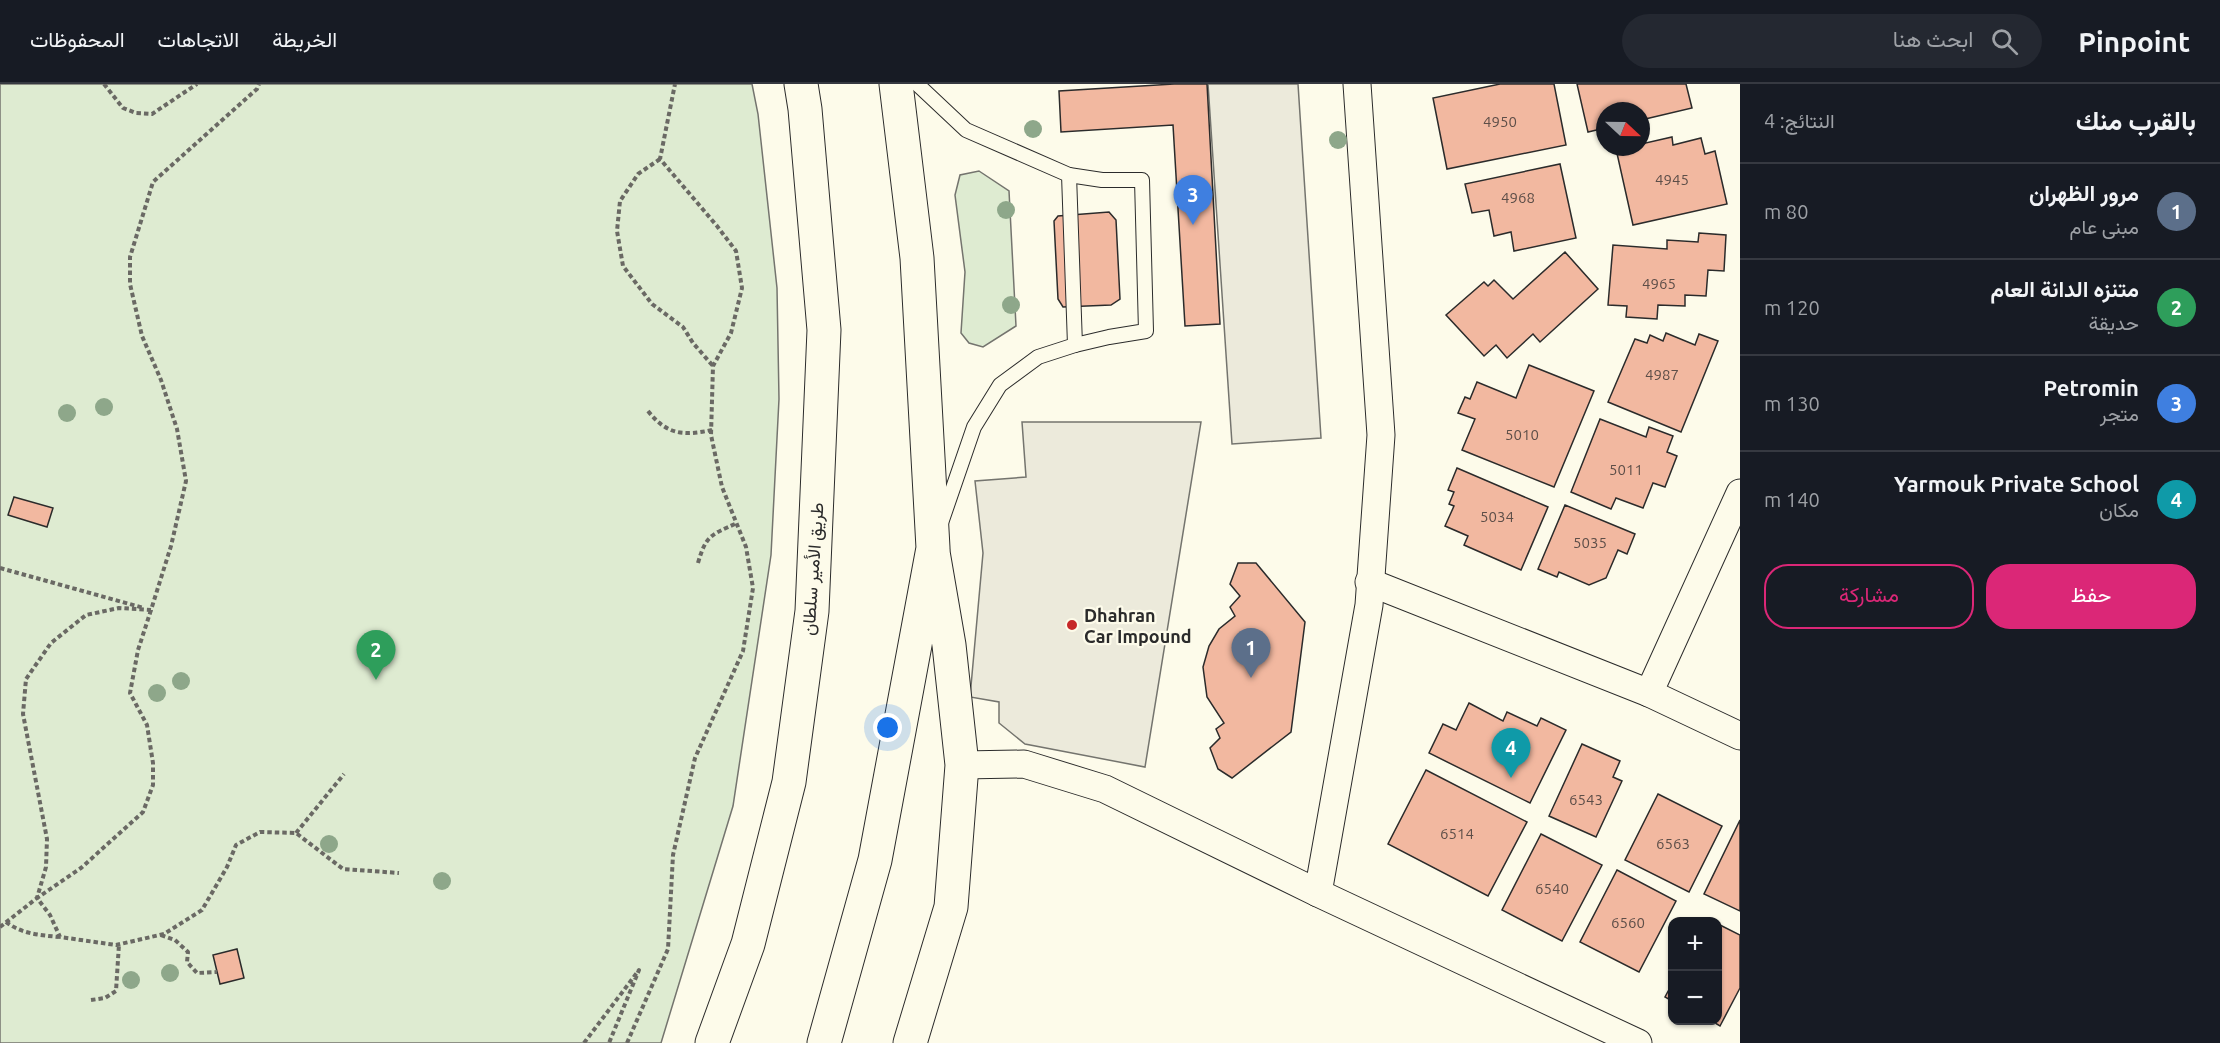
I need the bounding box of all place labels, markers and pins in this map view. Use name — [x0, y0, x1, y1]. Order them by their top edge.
pin: 3 — [1174, 176, 1212, 225]
place label: Dhahran Car Impound — [1084, 605, 1191, 646]
marker: Dhahran Car Impound — [1065, 618, 1079, 632]
pin: 1 — [1232, 628, 1270, 678]
pin: 2 — [356, 630, 395, 680]
pin: 4 — [1492, 728, 1530, 778]

